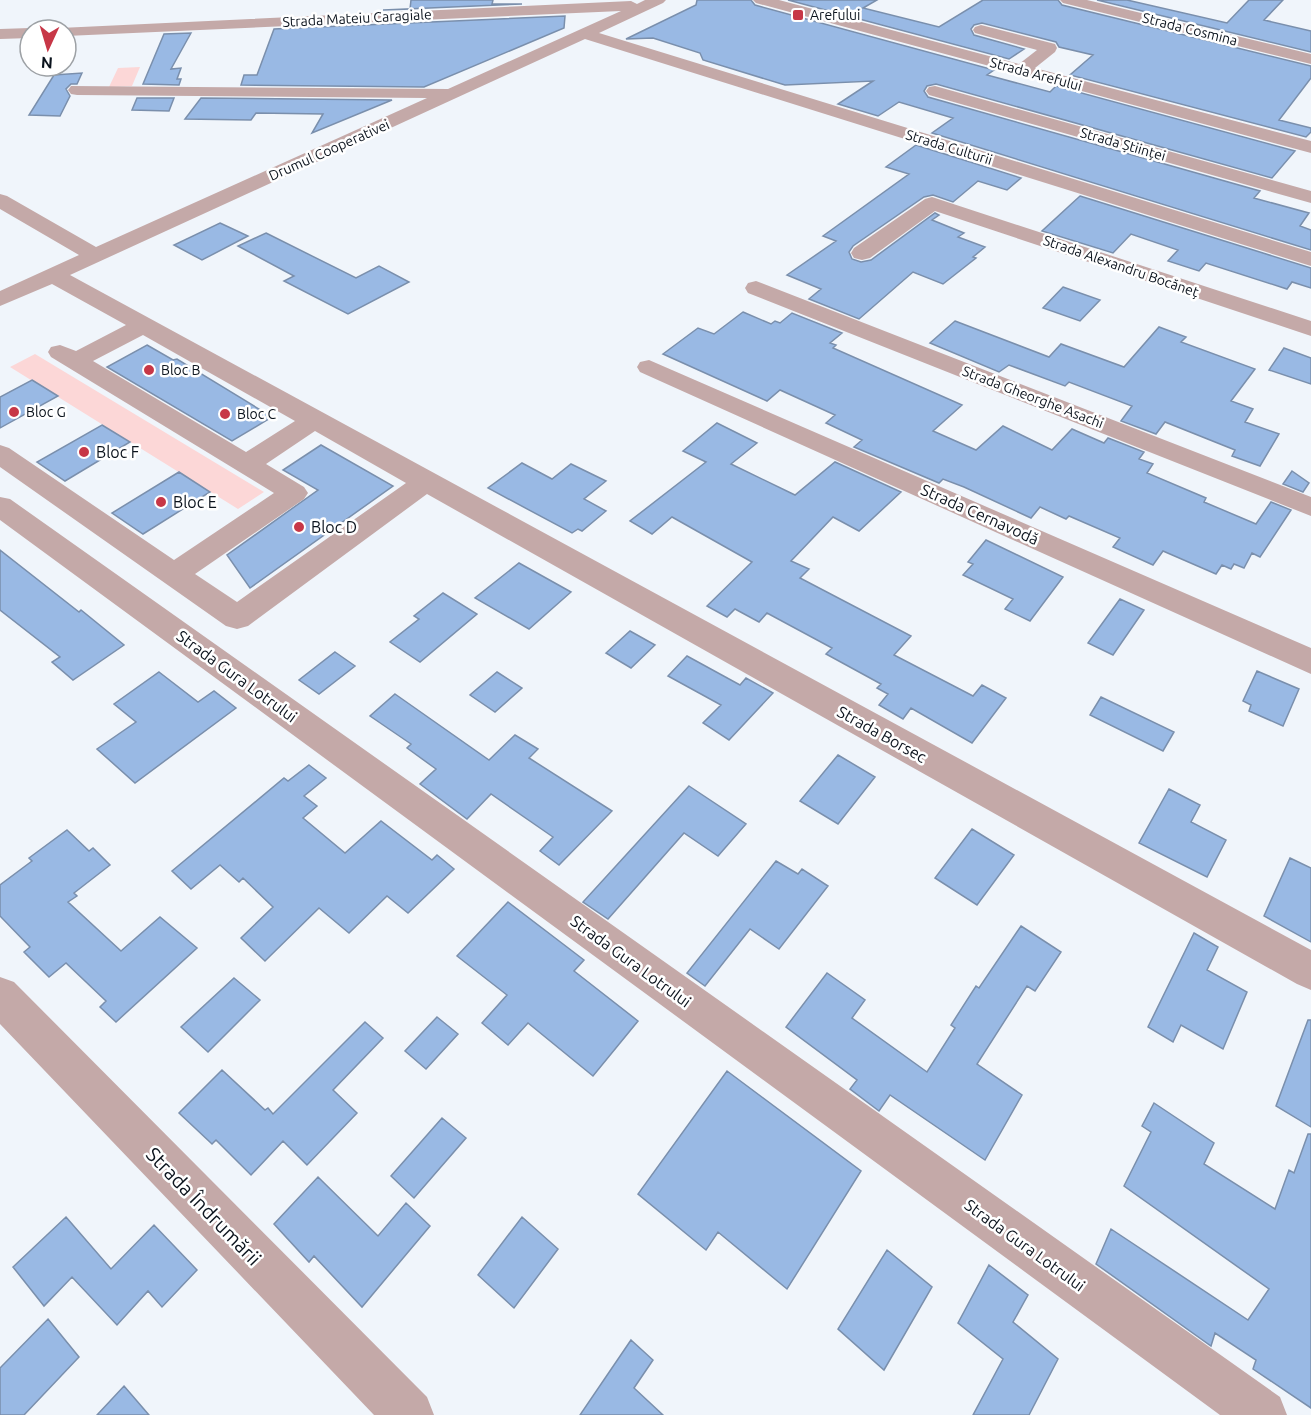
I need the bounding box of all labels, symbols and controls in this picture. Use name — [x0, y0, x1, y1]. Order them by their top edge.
street label: Strada Mateiu Caragiale — [282, 6, 432, 30]
place label: Arefului — [810, 7, 861, 23]
marker: Arefului — [791, 8, 805, 22]
street label: Strada Cosmina — [1141, 9, 1239, 49]
north arrow — [18, 18, 78, 78]
text: N — [40, 54, 54, 72]
street label: Strada Arefului — [988, 54, 1084, 94]
street label: Drumul Cooperativei — [266, 116, 392, 184]
street label: Strada Științei — [1078, 124, 1168, 164]
street label: Strada Culturii — [904, 126, 994, 168]
street label: Strada Alexandru Bocăneț — [1041, 232, 1201, 300]
place label: Bloc B — [161, 362, 200, 378]
marker: Bloc B — [142, 363, 156, 377]
street label: Strada Gheorghe Asachi — [960, 363, 1106, 431]
place label: Bloc G — [26, 404, 66, 420]
marker: Bloc G — [7, 405, 21, 419]
place label: Bloc C — [237, 406, 276, 422]
marker: Bloc C — [218, 407, 232, 421]
place label: Bloc F — [96, 443, 139, 461]
marker: Bloc F — [77, 445, 91, 459]
street label: Strada Cernavodă — [918, 480, 1042, 548]
place label: Bloc E — [173, 493, 217, 511]
marker: Bloc E — [154, 495, 168, 509]
place label: Bloc D — [311, 518, 357, 536]
marker: Bloc D — [292, 520, 306, 534]
street label: Strada Gura Lotrului — [173, 626, 301, 726]
street label: Strada Borsec — [834, 702, 930, 766]
street label: Strada Gura Lotrului — [567, 911, 695, 1011]
street label: Strada Îndrumării — [142, 1142, 266, 1270]
street label: Strada Gura Lotrului — [961, 1195, 1089, 1295]

